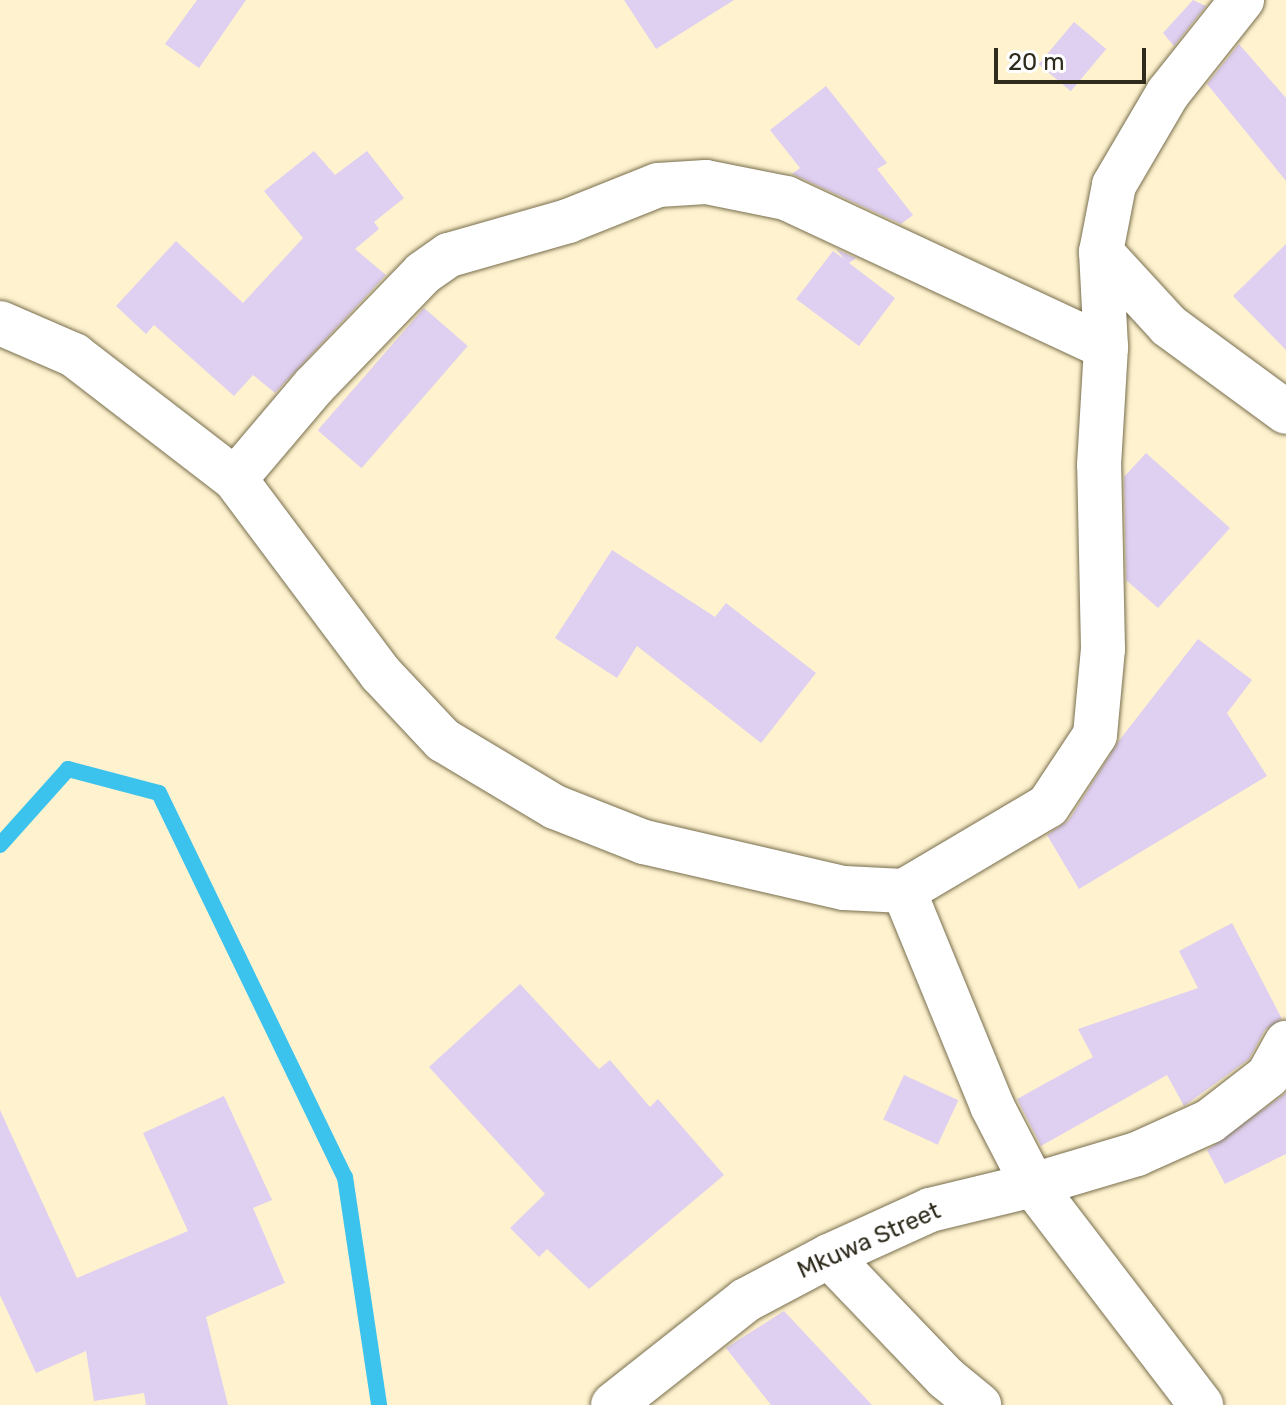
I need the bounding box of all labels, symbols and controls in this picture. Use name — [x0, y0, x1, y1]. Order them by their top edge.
scale bar — [998, 32, 1150, 82]
text: 20 m — [1008, 48, 1065, 76]
street label: Mkuwa Street — [793, 1197, 945, 1285]

